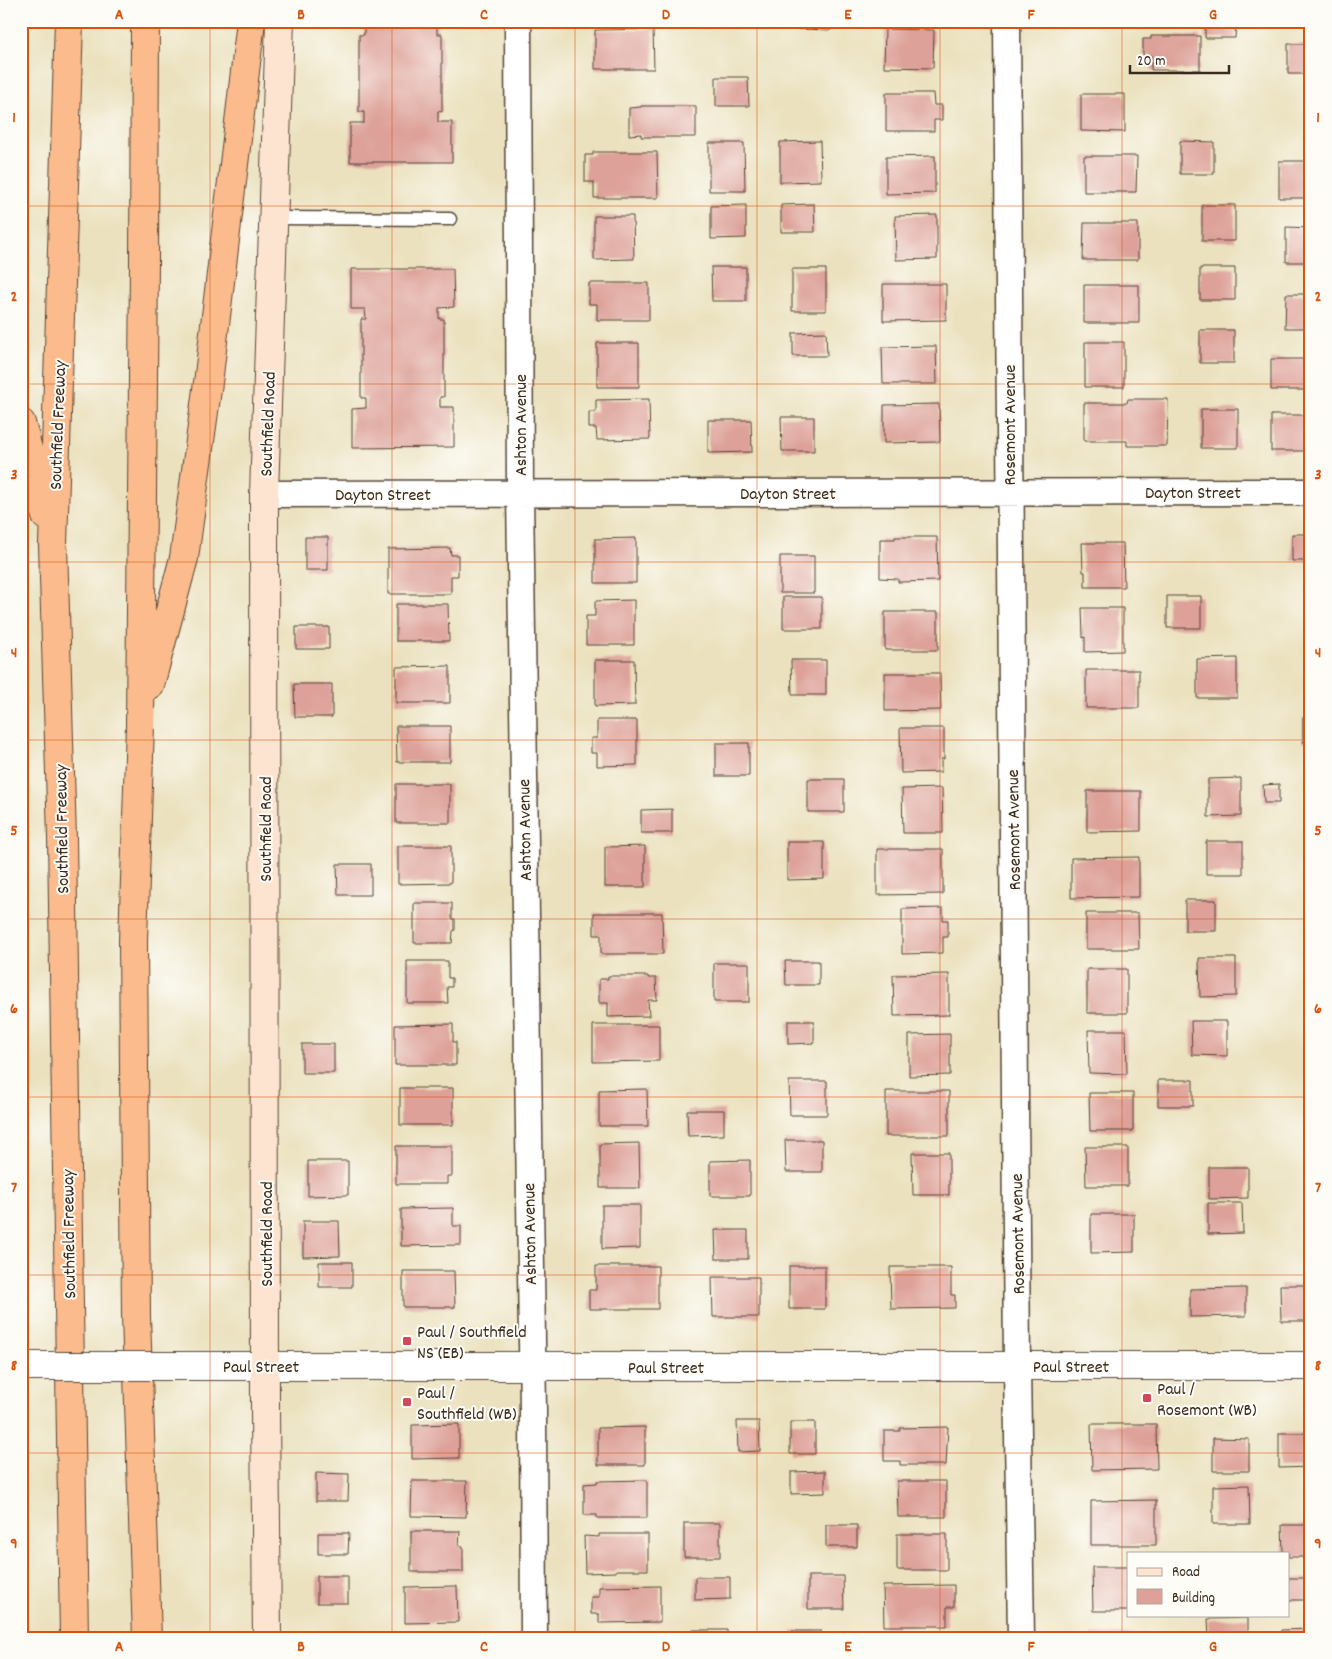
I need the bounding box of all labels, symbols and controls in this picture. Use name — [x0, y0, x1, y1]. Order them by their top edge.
text: A — [115, 4, 124, 27]
text: B — [297, 4, 305, 27]
text: C — [480, 4, 488, 27]
text: D — [662, 4, 671, 27]
text: E — [844, 4, 852, 27]
text: F — [1027, 4, 1035, 27]
text: G — [1209, 4, 1217, 27]
scale bar — [1130, 42, 1228, 74]
text: 20 m — [1137, 51, 1165, 73]
text: 1 — [12, 107, 16, 130]
text: 1 — [1316, 107, 1320, 130]
text: 2 — [11, 286, 18, 309]
text: 2 — [1315, 286, 1322, 309]
street label: Southfield Freeway — [45, 359, 74, 490]
street label: Rosemont Avenue — [999, 364, 1024, 485]
street label: Southfield Road — [255, 371, 284, 477]
street label: Ashton Avenue — [510, 374, 535, 476]
text: 3 — [10, 464, 18, 487]
text: 3 — [1314, 464, 1322, 487]
street label: Dayton Street — [1145, 482, 1241, 507]
street label: Dayton Street — [740, 483, 836, 508]
street label: Dayton Street — [335, 484, 431, 509]
text: 4 — [11, 642, 17, 665]
text: 4 — [1315, 642, 1321, 665]
street label: Southfield Freeway — [50, 763, 77, 894]
street label: Rosemont Avenue — [1002, 769, 1029, 891]
street label: Southfield Road — [255, 776, 280, 882]
street label: Ashton Avenue — [513, 779, 540, 881]
text: 5 — [10, 820, 18, 843]
text: 5 — [1314, 820, 1322, 843]
text: 6 — [10, 998, 18, 1021]
text: 6 — [1314, 998, 1322, 1021]
street label: Southfield Freeway — [57, 1168, 84, 1299]
street label: Rosemont Avenue — [1006, 1173, 1033, 1295]
text: 7 — [11, 1177, 17, 1200]
text: 7 — [1315, 1177, 1321, 1200]
street label: Southfield Road — [256, 1181, 281, 1287]
street label: Ashton Avenue — [518, 1183, 545, 1285]
place label: Paul / Southfield NS (EB) — [417, 1321, 527, 1367]
marker: Paul / Southfield NS (EB) — [401, 1335, 413, 1347]
text: 8 — [11, 1355, 18, 1378]
text: 8 — [1315, 1355, 1322, 1378]
street label: Paul Street — [223, 1356, 300, 1381]
street label: Paul Street — [1033, 1356, 1110, 1381]
street label: Paul Street — [628, 1357, 705, 1382]
place label: Paul / Rosemont (WB) — [1157, 1378, 1257, 1424]
place label: Paul / Southfield (WB) — [417, 1382, 517, 1428]
marker: Paul / Rosemont (WB) — [1141, 1392, 1153, 1404]
marker: Paul / Southfield (WB) — [401, 1396, 413, 1408]
text: 9 — [10, 1533, 18, 1556]
text: 9 — [1314, 1533, 1322, 1556]
legend — [1127, 1552, 1290, 1616]
text: Road — [1172, 1562, 1200, 1584]
text: Building — [1172, 1588, 1215, 1610]
text: A — [115, 1636, 124, 1659]
text: B — [297, 1636, 305, 1659]
text: C — [480, 1636, 488, 1659]
text: D — [662, 1636, 671, 1659]
text: E — [844, 1636, 852, 1659]
text: F — [1027, 1636, 1035, 1659]
text: G — [1209, 1636, 1217, 1659]

